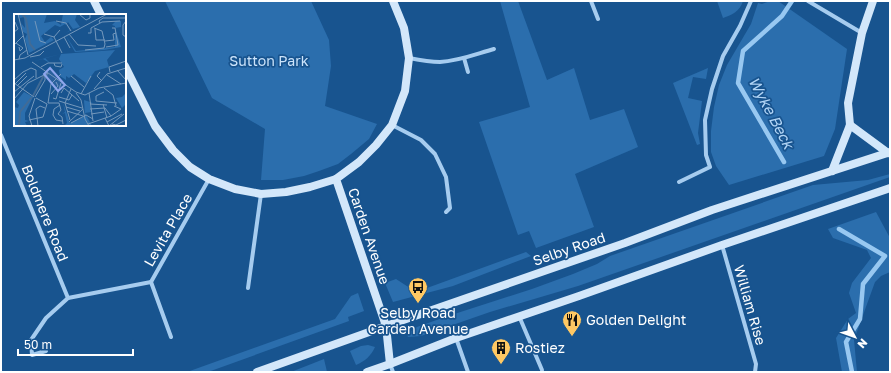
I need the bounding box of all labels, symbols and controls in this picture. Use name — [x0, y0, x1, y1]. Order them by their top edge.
inset map — [14, 14, 126, 126]
park label: Sutton Park — [229, 52, 309, 69]
water label: Wyke Beck — [745, 74, 799, 153]
street label: Boldmere Road — [18, 162, 73, 264]
street label: Carden Avenue — [345, 185, 394, 286]
street label: Levita Place — [140, 190, 195, 269]
street label: Selby Road — [530, 228, 607, 269]
street label: William Rise — [731, 263, 770, 347]
bus stop icon: Selby Road Carden Avenue — [407, 276, 429, 304]
place label: Selby Road Carden Avenue — [367, 304, 469, 337]
restaurant icon: Golden Delight — [561, 309, 583, 337]
place label: Golden Delight — [586, 311, 686, 328]
north arrow — [835, 317, 875, 357]
scale bar — [18, 331, 133, 357]
text: N — [855, 336, 871, 351]
text: 50 m — [24, 337, 52, 352]
building icon: Rostiez — [490, 337, 512, 365]
place label: Rostiez — [515, 339, 565, 356]

